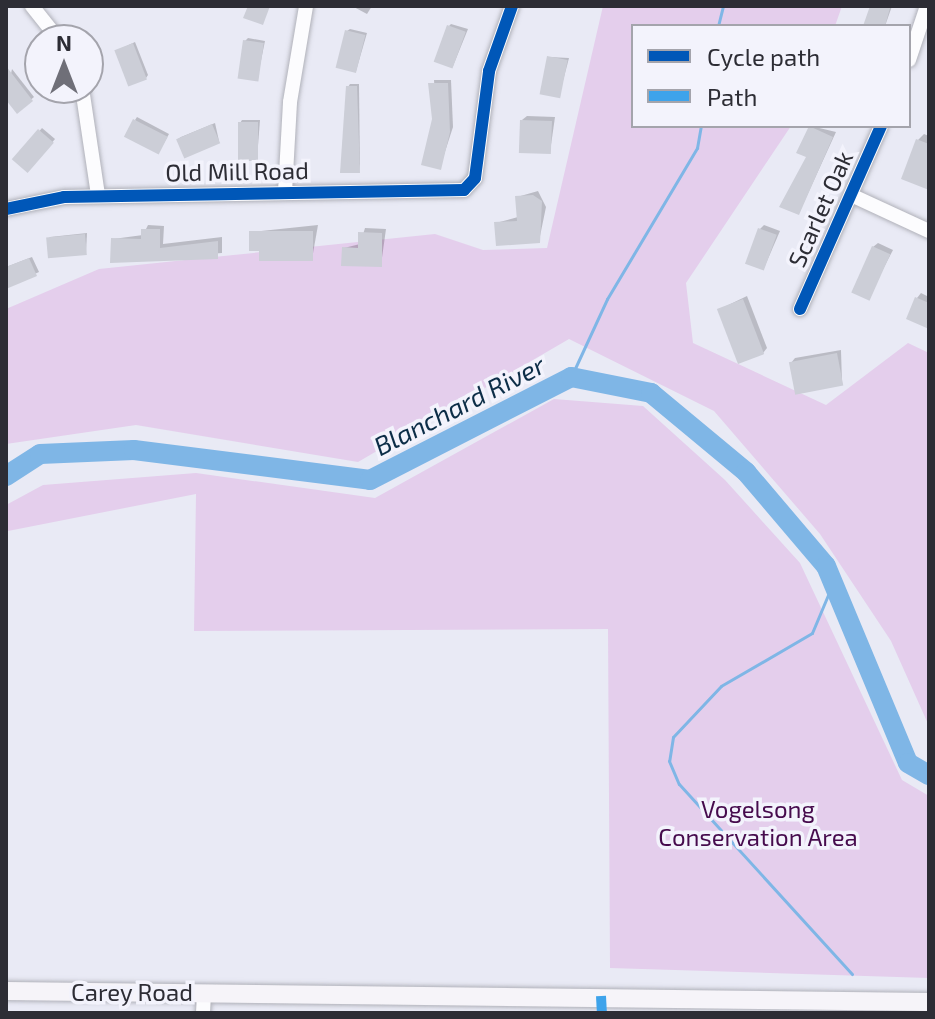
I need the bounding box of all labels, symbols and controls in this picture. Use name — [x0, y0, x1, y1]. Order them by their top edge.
north arrow — [24, 24, 104, 104]
legend — [631, 24, 911, 128]
text: N — [56, 29, 72, 55]
text: Cycle path — [707, 42, 820, 71]
text: Path — [707, 82, 757, 111]
street label: Scarlet Oak — [782, 147, 858, 271]
street label: Old Mill Road — [165, 155, 309, 187]
water label: Blanchard River — [368, 349, 550, 461]
park label: Vogelsong Conservation Area — [658, 795, 858, 851]
street label: Carey Road — [71, 978, 193, 1006]

